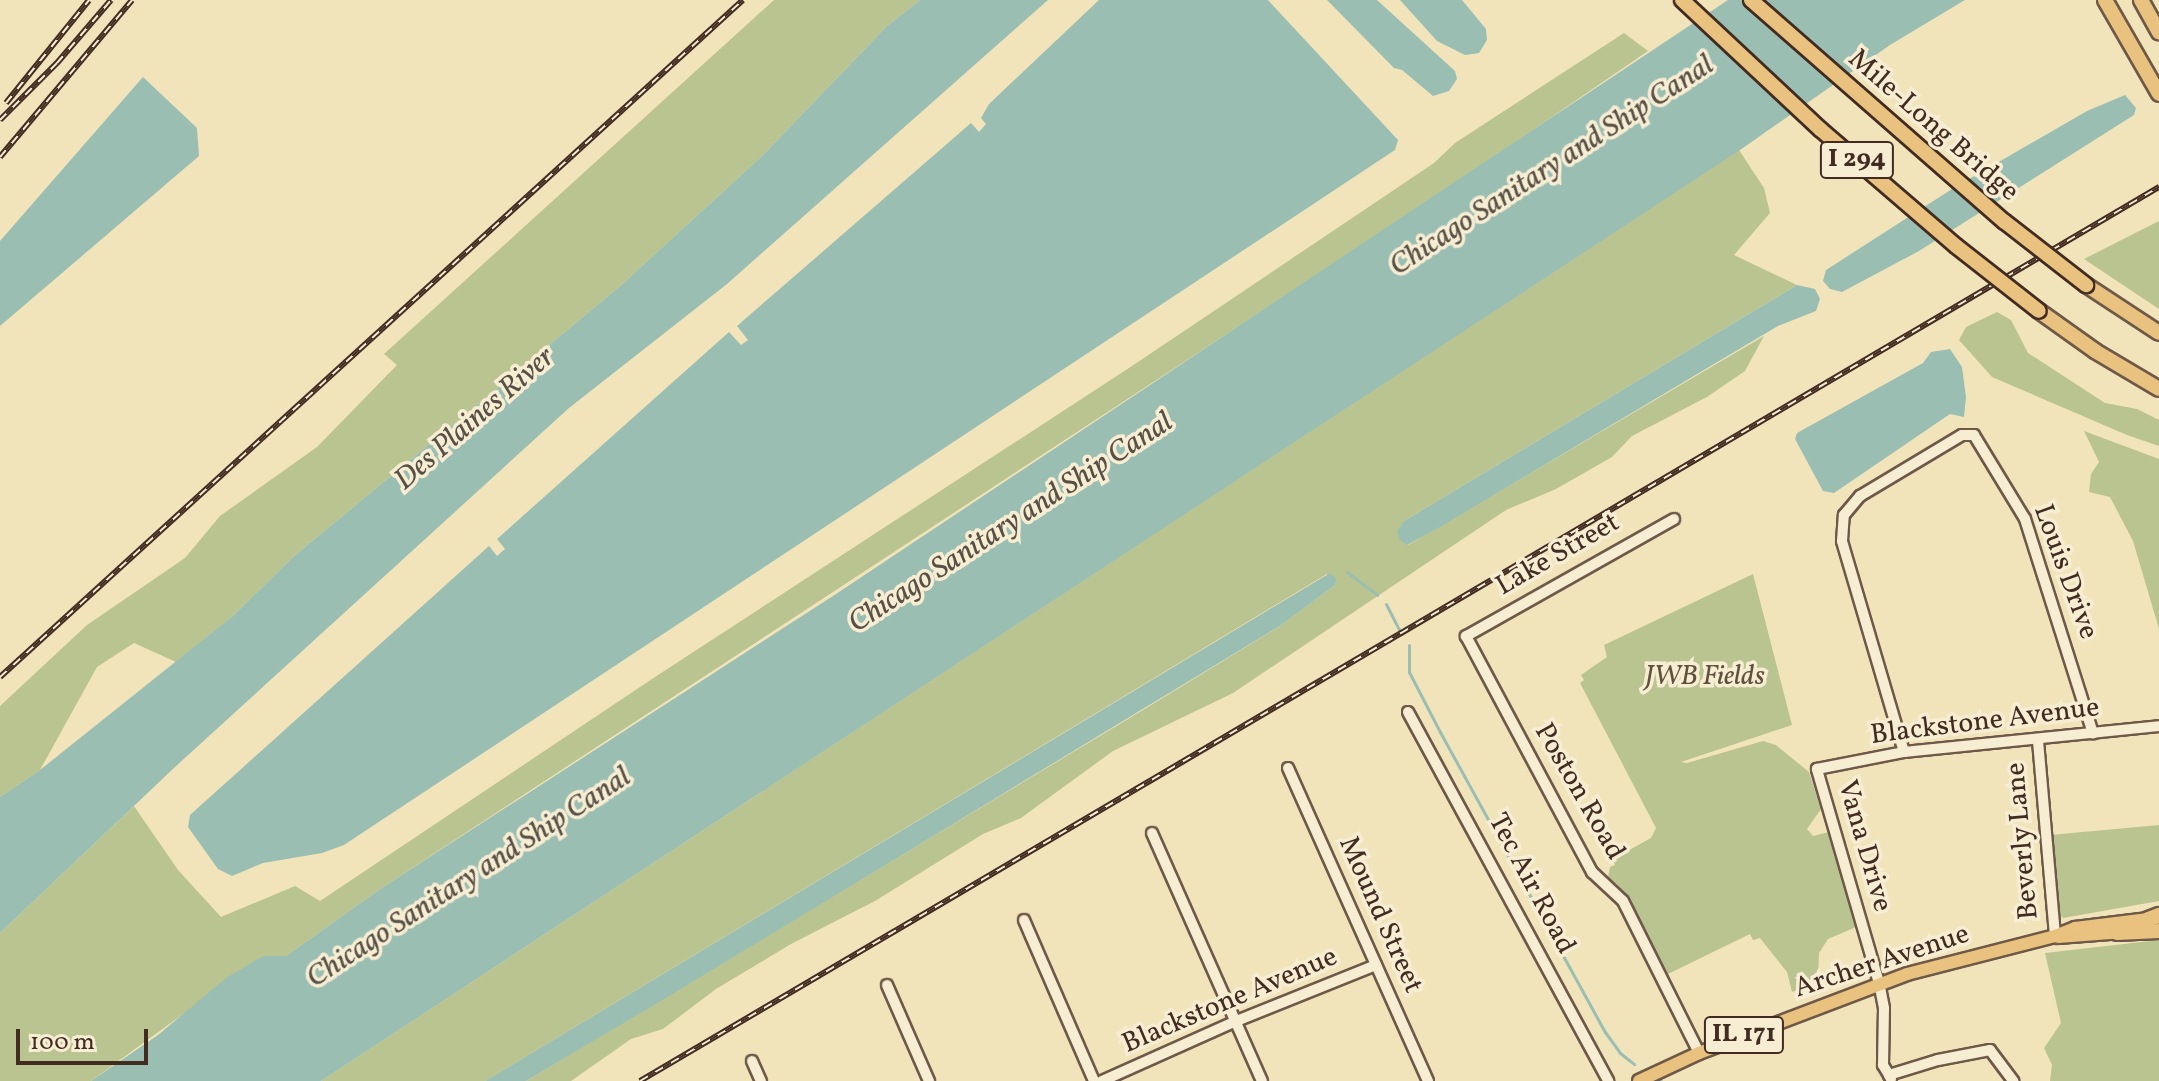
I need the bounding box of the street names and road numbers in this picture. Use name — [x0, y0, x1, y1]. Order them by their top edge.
street label: Mile-Long Bridge — [1841, 43, 2025, 209]
road number: I 294 — [1819, 138, 1895, 182]
street label: Louis Drive — [2025, 500, 2105, 644]
street label: Lake Street — [1490, 506, 1626, 604]
street label: Blackstone Avenue — [1869, 691, 2101, 753]
street label: Poston Road — [1526, 718, 1632, 866]
street label: Beverly Lane — [1999, 760, 2047, 922]
street label: Vana Drive — [1829, 776, 1899, 916]
street label: Tec Air Road — [1480, 808, 1582, 960]
street label: Mound Street — [1331, 832, 1429, 998]
street label: Archer Avenue — [1790, 918, 1974, 1006]
street label: Blackstone Avenue — [1117, 941, 1343, 1061]
road number: IL 171 — [1702, 1013, 1786, 1057]

